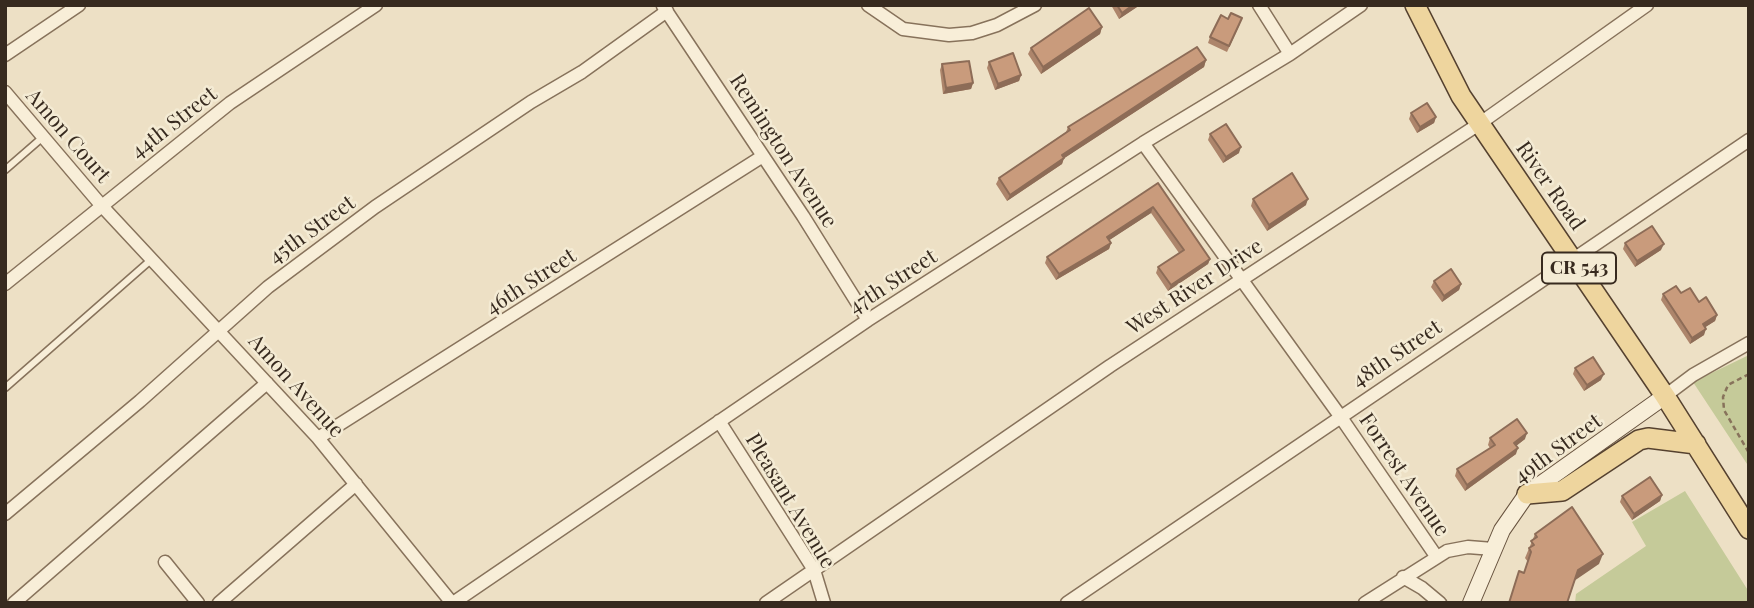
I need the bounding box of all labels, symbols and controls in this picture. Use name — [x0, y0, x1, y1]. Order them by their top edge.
street label: Remington Avenue — [724, 69, 842, 233]
street label: 44th Street — [126, 82, 222, 164]
street label: Amon Court — [20, 84, 116, 188]
street label: River Road — [1510, 137, 1590, 235]
street label: 45th Street — [264, 190, 360, 270]
street label: West River Drive — [1122, 234, 1268, 340]
street label: 46th Street — [481, 243, 581, 321]
street label: 47th Street — [844, 244, 942, 320]
road number: CR 543 — [1542, 252, 1616, 284]
street label: 48th Street — [1347, 315, 1447, 393]
street label: Amon Avenue — [243, 329, 349, 443]
street label: Forrest Avenue — [1354, 409, 1454, 541]
street label: 49th Street — [1509, 409, 1607, 489]
street label: Pleasant Avenue — [740, 429, 840, 573]

